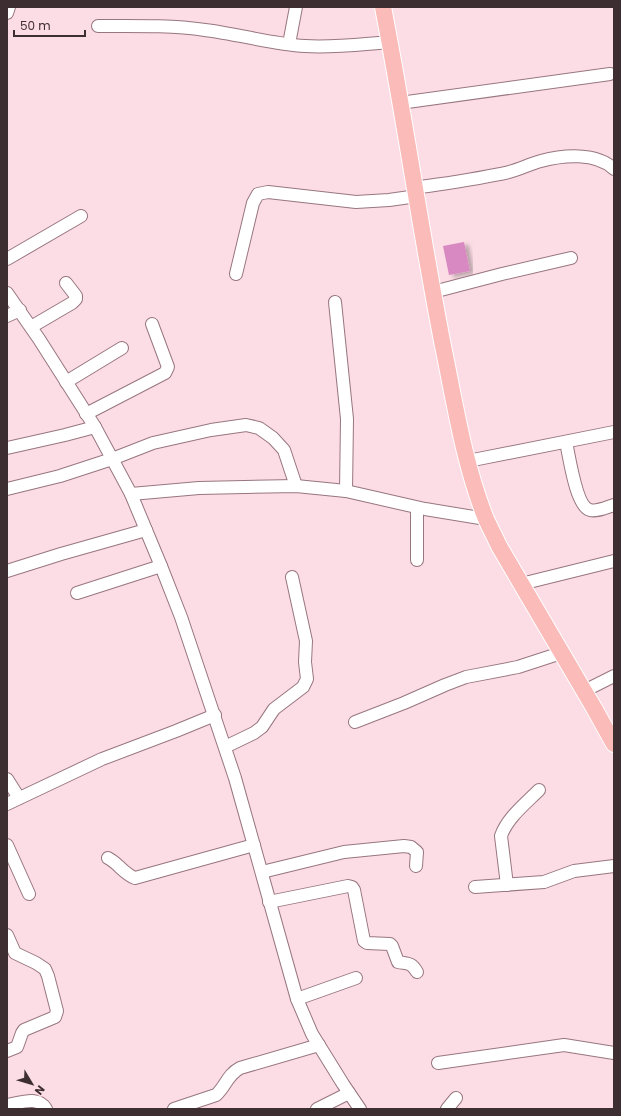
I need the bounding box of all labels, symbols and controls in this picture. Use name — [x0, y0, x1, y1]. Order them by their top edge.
scale bar — [14, 12, 85, 38]
text: 50 m — [20, 17, 51, 34]
north arrow — [12, 1064, 52, 1104]
text: N — [31, 1082, 49, 1098]

